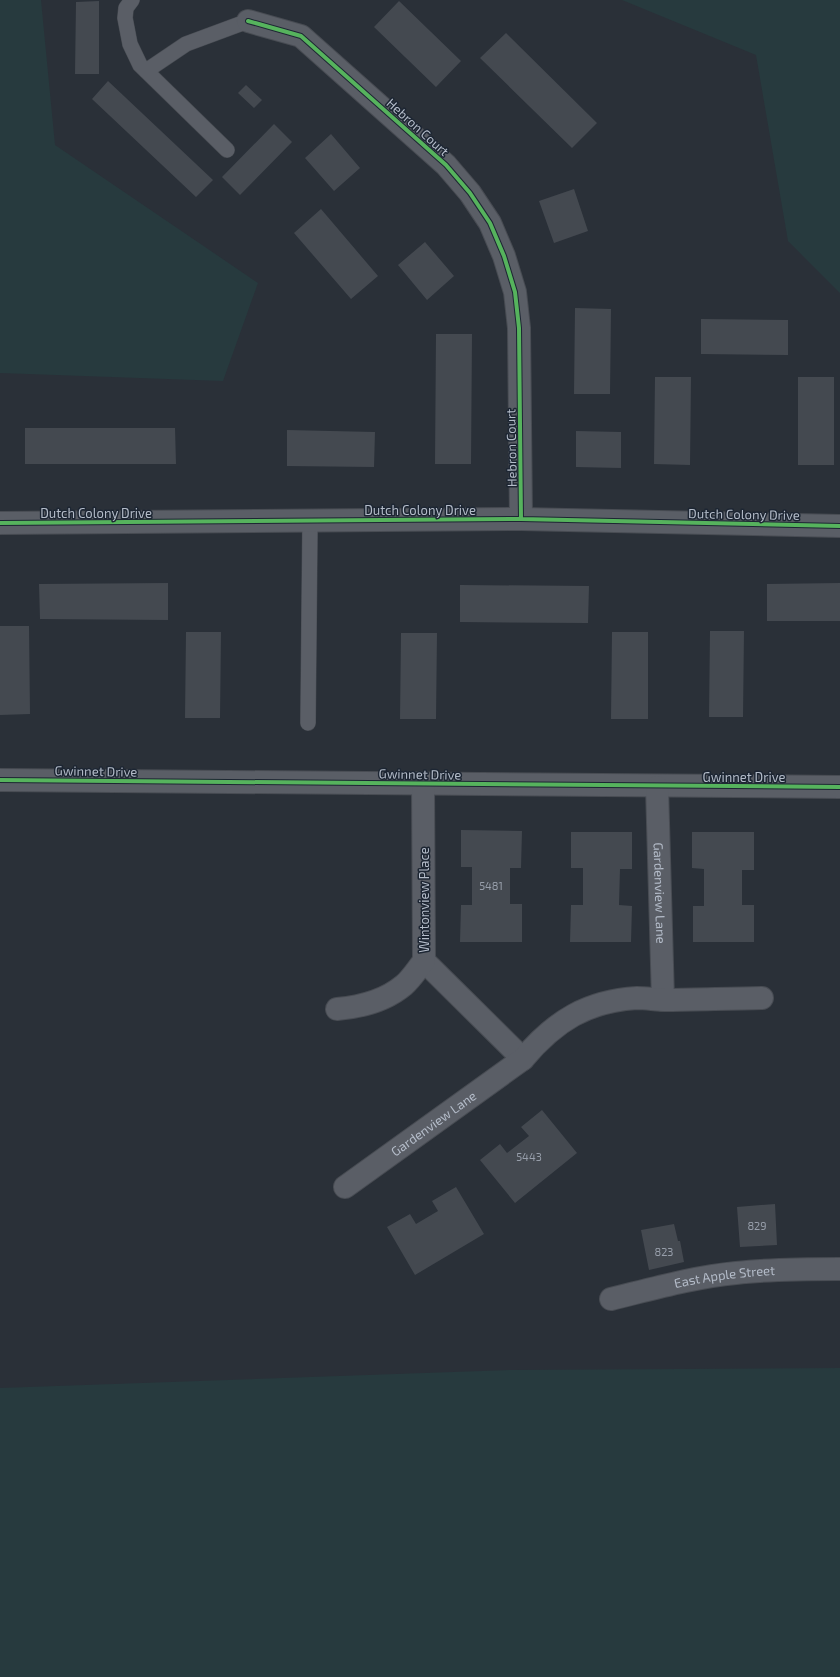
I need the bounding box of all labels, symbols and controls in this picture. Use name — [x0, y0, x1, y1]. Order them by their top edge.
street label: Hebron Court — [384, 95, 452, 159]
street label: Hebron Court — [502, 409, 520, 487]
street label: Dutch Colony Drive — [364, 502, 476, 518]
street label: Dutch Colony Drive — [40, 505, 152, 521]
street label: Dutch Colony Drive — [688, 505, 800, 523]
street label: Gwinnet Drive — [54, 762, 138, 780]
street label: Gwinnet Drive — [378, 765, 462, 783]
street label: Gwinnet Drive — [703, 769, 785, 785]
street label: Gardenview Lane — [651, 842, 669, 944]
street label: Wintonview Place — [416, 847, 432, 953]
house number: 5481 — [479, 879, 503, 892]
street label: Gardenview Lane — [388, 1087, 479, 1159]
house number: 5443 — [516, 1150, 542, 1163]
house number: 829 — [747, 1219, 767, 1232]
house number: 823 — [655, 1245, 673, 1258]
street label: East Apple Street — [673, 1262, 775, 1291]

